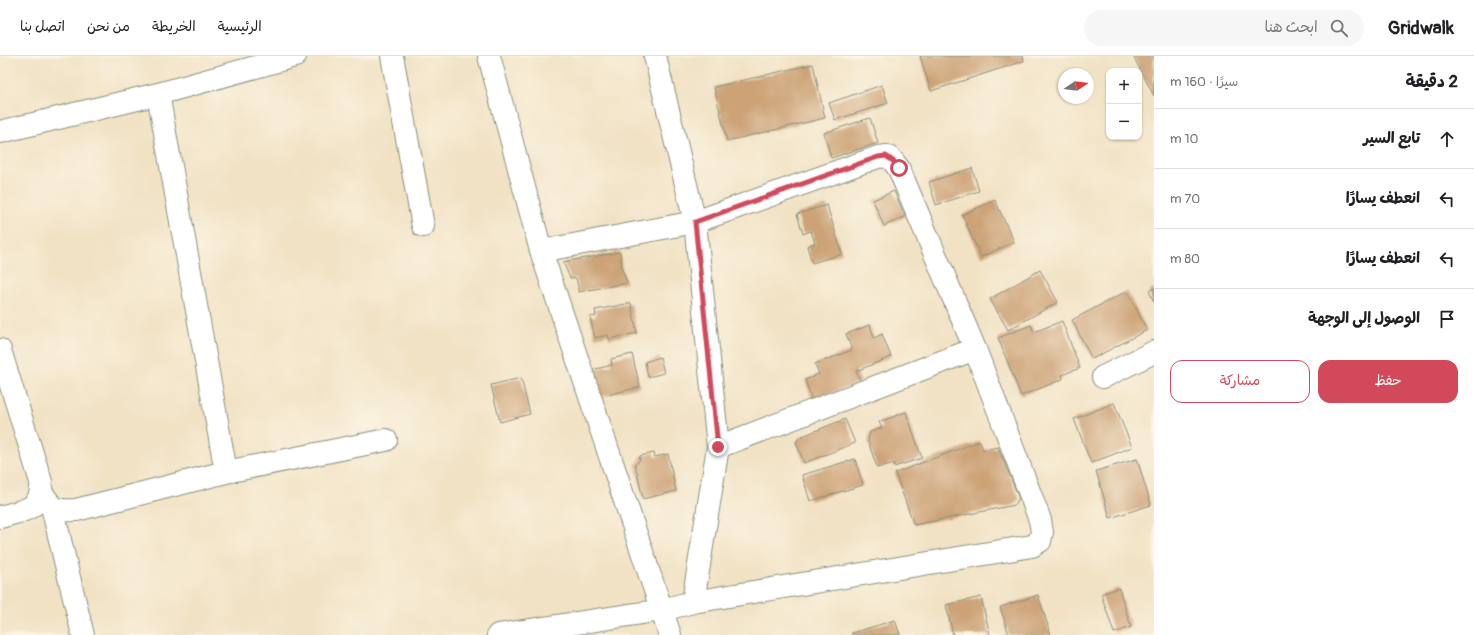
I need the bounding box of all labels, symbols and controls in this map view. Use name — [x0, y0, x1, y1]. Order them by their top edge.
search box — [1084, 10, 1364, 46]
text: Gridwalk — [1388, 16, 1454, 40]
icon: search — [1328, 17, 1350, 39]
text: اتصل بنا — [20, 18, 65, 35]
text: من نحن — [87, 18, 130, 35]
text: الخريطة — [152, 18, 196, 35]
text: الرئيسية — [218, 18, 262, 35]
text: ابحث هنا — [1264, 18, 1318, 37]
north arrow — [1058, 68, 1094, 104]
map controls — [1106, 68, 1142, 140]
button: + — [1106, 68, 1142, 104]
text: 2 دقيقة — [1406, 71, 1458, 92]
text: سيرًا · 160 m — [1170, 74, 1238, 90]
button: − — [1106, 104, 1142, 140]
icon: ahead — [1436, 128, 1458, 150]
text: تابع السير — [1363, 129, 1420, 148]
text: 10 m — [1170, 131, 1198, 147]
route start — [890, 159, 908, 177]
icon: left — [1436, 188, 1458, 210]
text: انعطف يسارًا — [1346, 189, 1420, 208]
text: 70 m — [1170, 191, 1200, 207]
icon: left — [1436, 248, 1458, 270]
text: انعطف يسارًا — [1346, 249, 1420, 268]
text: 80 m — [1170, 251, 1200, 267]
icon: arrive — [1436, 308, 1458, 330]
text: الوصول إلى الوجهة — [1308, 309, 1420, 328]
button: مشاركة — [1170, 360, 1310, 403]
button: حفظ — [1318, 360, 1458, 403]
route end — [709, 438, 727, 456]

